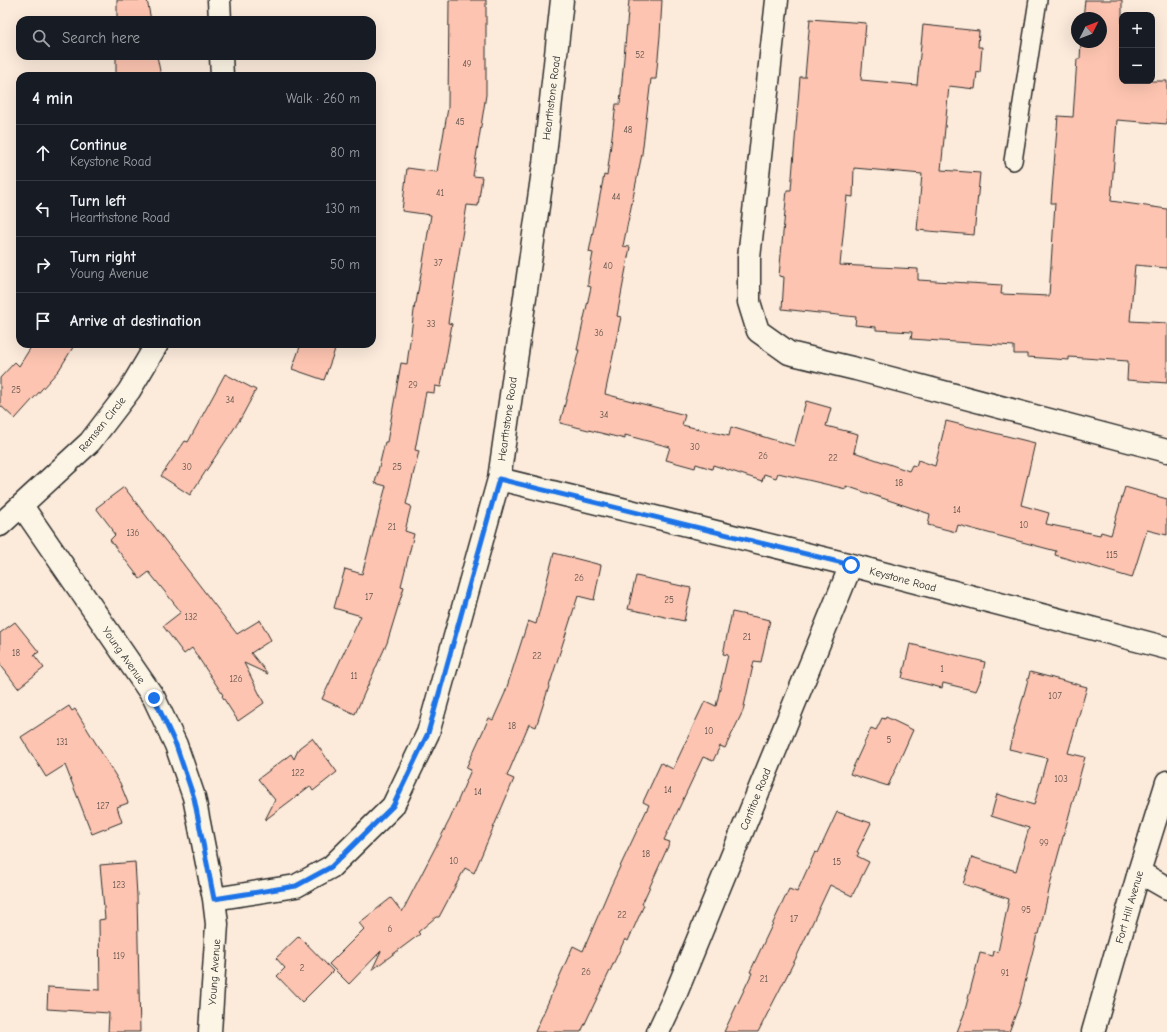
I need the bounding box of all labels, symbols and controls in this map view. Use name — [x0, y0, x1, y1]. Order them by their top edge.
north arrow — [1071, 12, 1107, 48]
map controls — [1119, 12, 1155, 84]
button: + — [1119, 12, 1155, 48]
search box — [16, 16, 376, 60]
icon: search — [30, 27, 52, 49]
text: Search here — [62, 29, 140, 47]
button: − — [1119, 48, 1155, 84]
house number: 52 — [635, 50, 645, 60]
street label: Hearthstone Road — [540, 55, 563, 141]
house number: 49 — [462, 59, 472, 69]
text: 4 min — [32, 89, 73, 108]
text: Walk · 260 m — [286, 91, 360, 106]
house number: 45 — [455, 117, 465, 127]
house number: 48 — [624, 125, 633, 135]
text: Continue — [70, 136, 127, 154]
icon: ahead — [32, 142, 54, 164]
text: 80 m — [330, 145, 360, 160]
text: Keystone Road — [70, 154, 151, 169]
house number: 41 — [436, 188, 444, 198]
text: Turn left — [70, 192, 126, 210]
house number: 44 — [612, 192, 620, 202]
icon: left — [32, 198, 54, 220]
text: 130 m — [325, 201, 360, 216]
text: Hearthstone Road — [70, 210, 170, 225]
text: Turn right — [70, 248, 136, 266]
icon: right — [32, 254, 54, 276]
text: 50 m — [330, 257, 360, 272]
house number: 37 — [434, 258, 443, 268]
house number: 40 — [603, 261, 613, 271]
text: Young Avenue — [70, 266, 148, 281]
icon: arrive — [32, 310, 54, 332]
text: Arrive at destination — [70, 312, 201, 330]
house number: 33 — [426, 319, 436, 329]
house number: 36 — [594, 328, 604, 338]
street label: Hearthstone Road — [495, 376, 520, 462]
house number: 29 — [408, 380, 418, 390]
house number: 25 — [11, 385, 21, 395]
street label: Remsen Circle — [76, 394, 129, 455]
house number: 34 — [226, 395, 234, 405]
house number: 34 — [600, 410, 608, 420]
house number: 30 — [690, 442, 700, 452]
house number: 26 — [758, 451, 768, 461]
house number: 22 — [828, 453, 838, 463]
house number: 30 — [182, 462, 192, 472]
house number: 25 — [392, 462, 402, 472]
house number: 18 — [895, 478, 903, 488]
house number: 14 — [953, 505, 961, 515]
house number: 10 — [1019, 520, 1029, 530]
house number: 21 — [388, 522, 397, 532]
house number: 136 — [127, 528, 140, 538]
house number: 115 — [1106, 550, 1118, 560]
route start — [842, 556, 860, 574]
street label: Keystone Road — [868, 564, 938, 595]
house number: 26 — [574, 573, 584, 583]
house number: 17 — [365, 592, 374, 602]
house number: 25 — [664, 595, 674, 605]
house number: 132 — [185, 612, 198, 622]
street label: Young Avenue — [99, 624, 148, 687]
house number: 21 — [743, 632, 752, 642]
house number: 18 — [12, 648, 20, 658]
house number: 22 — [532, 651, 542, 661]
house number: 1 — [940, 664, 944, 674]
house number: 11 — [350, 671, 358, 681]
house number: 126 — [229, 674, 243, 684]
route end — [145, 689, 163, 707]
house number: 107 — [1048, 691, 1062, 701]
house number: 18 — [508, 721, 516, 731]
house number: 10 — [704, 726, 714, 736]
house number: 5 — [887, 735, 892, 745]
house number: 131 — [56, 737, 68, 747]
street label: Cantitoe Road — [737, 766, 774, 832]
house number: 122 — [292, 768, 305, 778]
house number: 103 — [1054, 774, 1068, 784]
house number: 14 — [664, 785, 672, 795]
house number: 14 — [474, 787, 482, 797]
house number: 127 — [97, 801, 110, 811]
house number: 99 — [1039, 838, 1049, 848]
house number: 18 — [642, 849, 650, 859]
house number: 10 — [449, 856, 459, 866]
house number: 15 — [833, 857, 841, 867]
street label: Fort Hill Avenue — [1113, 869, 1146, 945]
house number: 123 — [113, 880, 125, 890]
house number: 95 — [1021, 905, 1031, 915]
house number: 22 — [617, 910, 627, 920]
house number: 17 — [790, 914, 799, 924]
house number: 6 — [388, 924, 393, 934]
street label: Young Avenue — [206, 938, 223, 1006]
house number: 119 — [113, 951, 125, 961]
house number: 2 — [300, 963, 305, 973]
house number: 26 — [581, 967, 591, 977]
house number: 91 — [1001, 968, 1010, 978]
house number: 21 — [760, 974, 769, 984]

